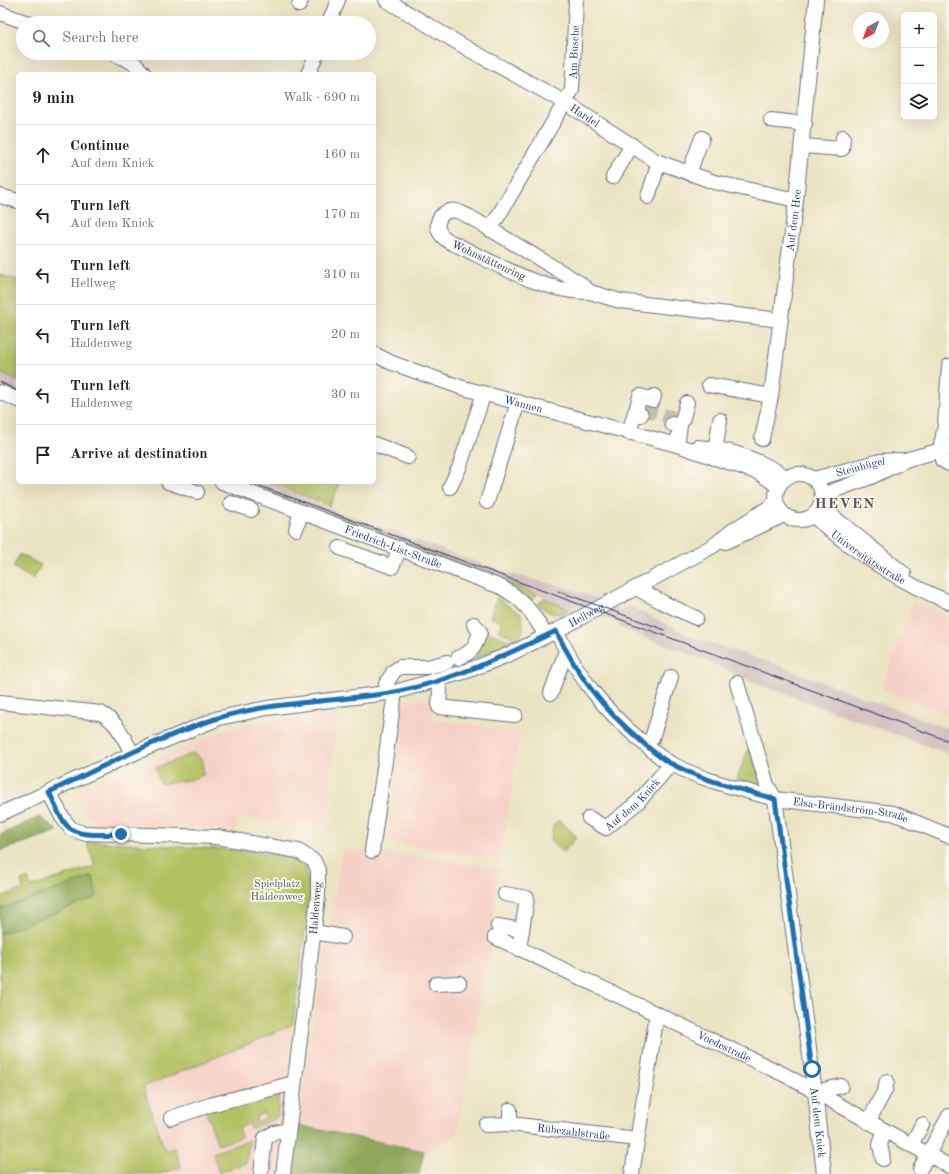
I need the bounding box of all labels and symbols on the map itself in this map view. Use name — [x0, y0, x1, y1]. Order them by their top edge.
north arrow — [853, 12, 889, 48]
street label: Am Busche — [568, 25, 582, 80]
street label: Hardel — [568, 103, 601, 130]
street label: Auf dem Hee — [785, 189, 804, 252]
street label: Wohnstättenring — [450, 239, 527, 283]
street label: Wannen — [503, 395, 544, 416]
street label: Steinhügel — [835, 457, 885, 480]
district label: HEVEN — [814, 497, 876, 512]
street label: Friedrich-List-Straße — [343, 525, 443, 571]
street label: Universitätsstraße — [828, 529, 907, 587]
street label: Hellweg — [567, 602, 606, 630]
street label: Auf dem Knick — [603, 777, 663, 834]
street label: Elsa-Brändström-Straße — [792, 797, 910, 826]
route end — [112, 825, 130, 843]
park label: Spielplatz Haldenweg — [251, 879, 303, 903]
street label: Haldenweg — [309, 881, 324, 935]
street label: Voedestraße — [695, 1030, 752, 1065]
route start — [803, 1060, 821, 1078]
street label: Auf dem Knick — [807, 1086, 826, 1159]
street label: Rübezahlstraße — [536, 1123, 610, 1143]

